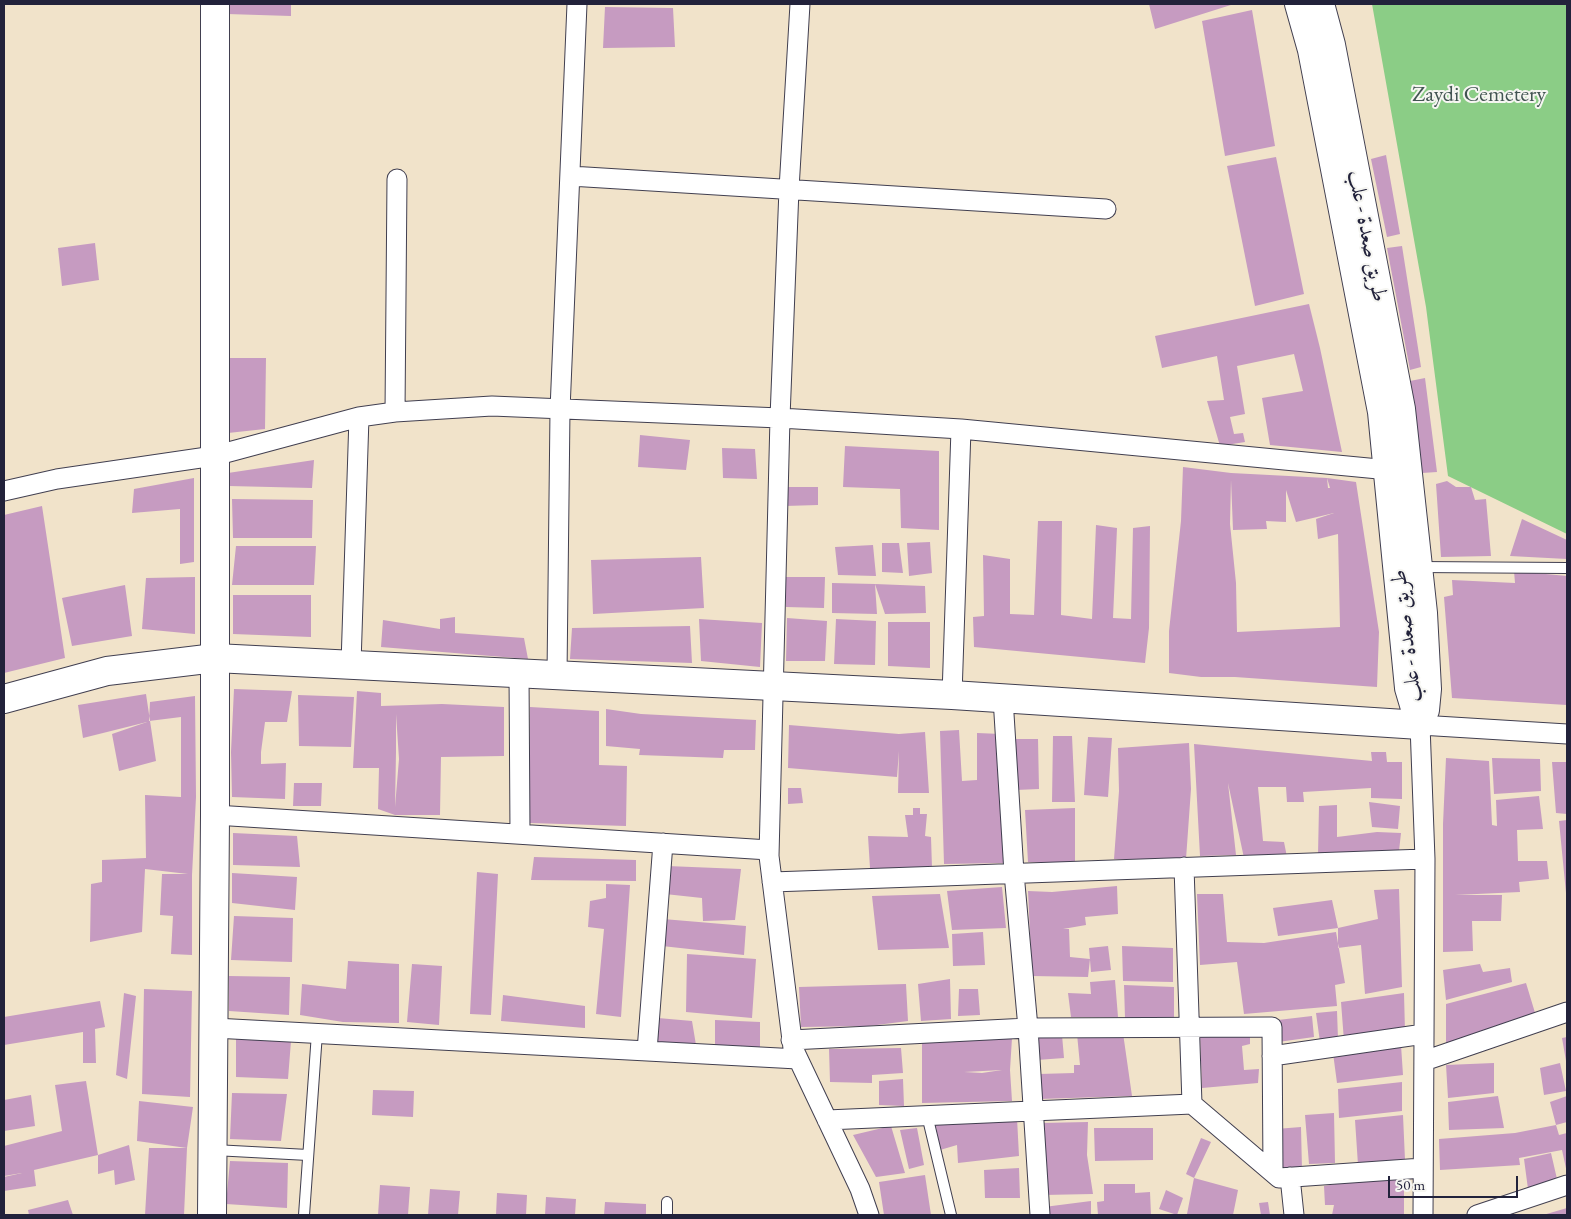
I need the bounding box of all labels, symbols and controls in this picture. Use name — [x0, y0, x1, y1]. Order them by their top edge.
park label: Zaydi Cemetery — [1412, 82, 1546, 108]
street label: طريق صعدة - علب — [1341, 168, 1393, 304]
street label: طريق صعدة - علب — [1386, 568, 1428, 704]
scale bar — [1391, 1166, 1521, 1198]
text: 50 m — [1396, 1175, 1425, 1194]

